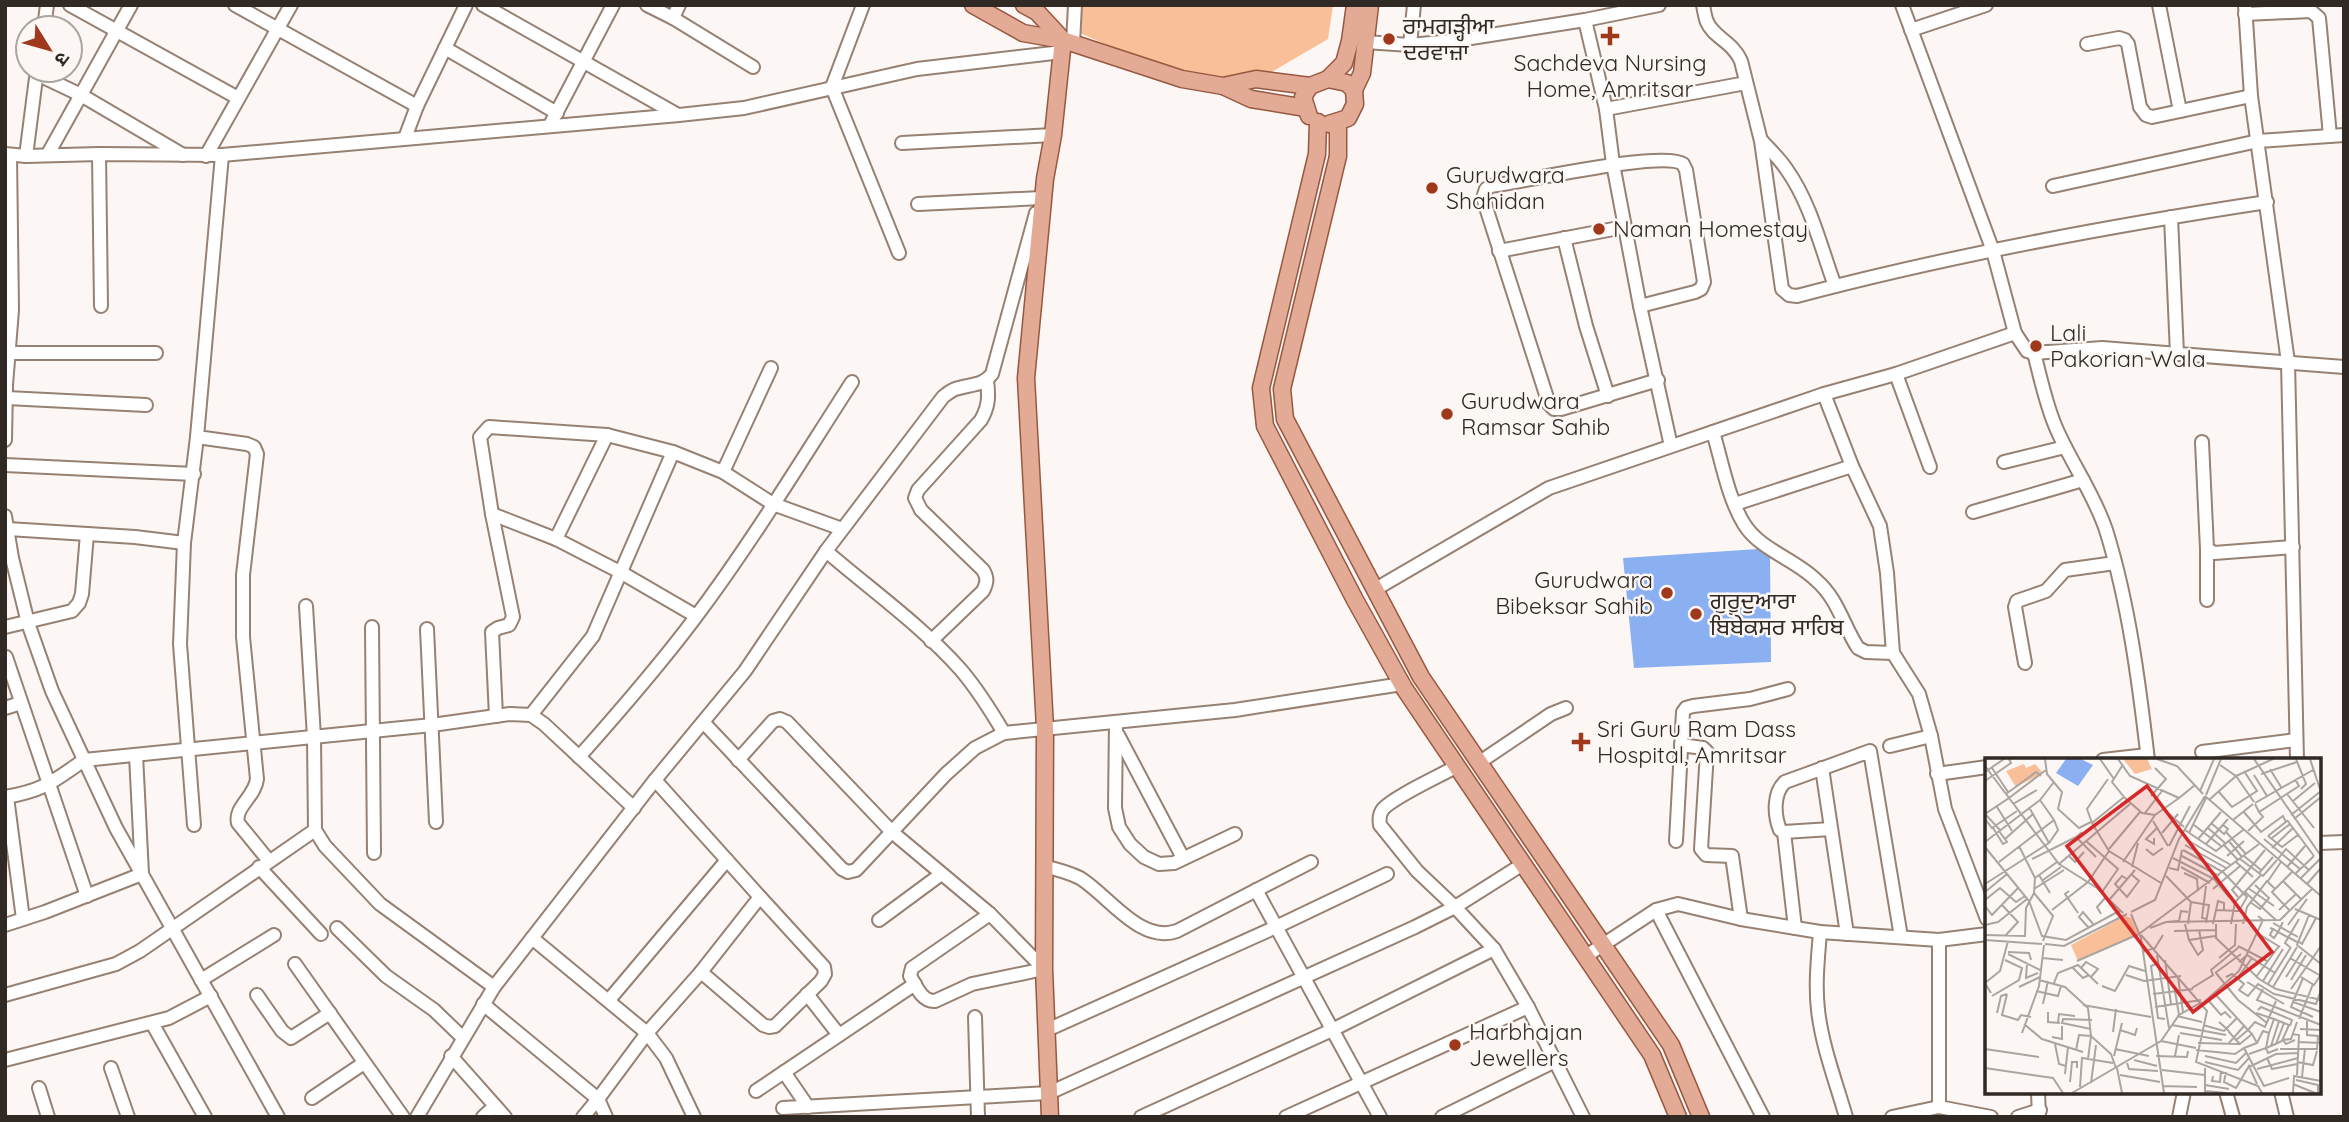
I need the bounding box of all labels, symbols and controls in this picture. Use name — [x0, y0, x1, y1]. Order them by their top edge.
place label: ਰਾਮਗੜ੍ਹੀਆ ਦਰਵਾਜ਼ਾ — [1402, 11, 1495, 66]
north arrow — [14, 14, 84, 84]
marker: Sachdeva Nursing Home, Amritsar — [1600, 26, 1620, 46]
marker: ਰਾਮਗੜ੍ਹੀਆ ਦਰਵਾਜ਼ਾ — [1381, 31, 1397, 47]
text: उ — [49, 48, 76, 72]
place label: Sachdeva Nursing Home, Amritsar — [1513, 48, 1707, 103]
place label: Gurudwara Shahidan — [1446, 160, 1565, 215]
marker: Gurudwara Shahidan — [1424, 180, 1440, 196]
place label: Naman Homestay — [1613, 214, 1808, 243]
marker: Naman Homestay — [1591, 221, 1607, 237]
place label: Lali Pakorian Wala — [2050, 318, 2206, 373]
marker: Lali Pakorian Wala — [2028, 338, 2044, 354]
place label: Gurudwara Ramsar Sahib — [1461, 386, 1610, 441]
marker: Gurudwara Ramsar Sahib — [1439, 406, 1455, 422]
place label: Gurudwara Bibeksar Sahib — [1495, 565, 1653, 620]
marker: Gurudwara Bibeksar Sahib — [1659, 585, 1675, 601]
place label: ਗੁਰੂਦੁਆਰਾ ਬਿਬੇਕਸਰ ਸਾਹਿਬ — [1709, 586, 1845, 641]
marker: ਗੁਰੂਦੁਆਰਾ ਬਿਬੇਕਸਰ ਸਾਹਿਬ — [1688, 606, 1704, 622]
place label: Sri Guru Ram Dass Hospital, Amritsar — [1597, 714, 1796, 769]
marker: Sri Guru Ram Dass Hospital, Amritsar — [1571, 732, 1591, 752]
inset map — [1985, 758, 2321, 1094]
place label: Harbhajan Jewellers — [1469, 1017, 1583, 1072]
marker: Harbhajan Jewellers — [1447, 1037, 1463, 1053]

